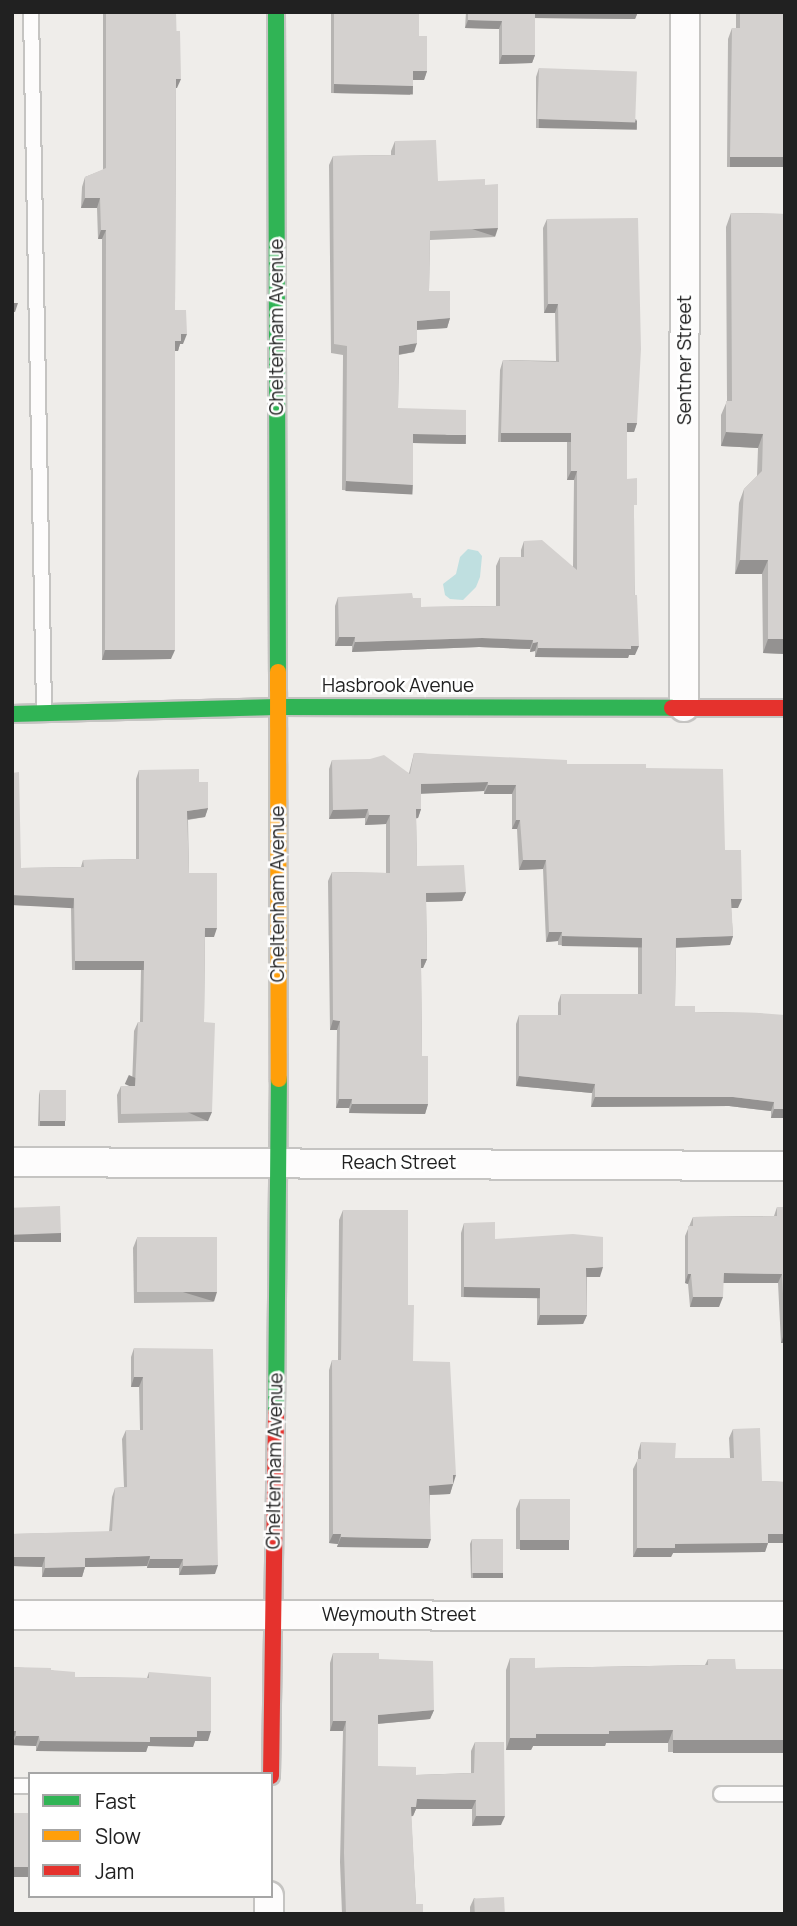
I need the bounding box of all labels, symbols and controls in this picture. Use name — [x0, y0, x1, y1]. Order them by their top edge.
street label: Cheltenham Avenue — [266, 239, 288, 415]
street label: Sentner Street — [674, 295, 696, 425]
street label: Hasbrook Avenue — [322, 675, 474, 697]
street label: Cheltenham Avenue — [267, 806, 289, 982]
street label: Reach Street — [342, 1152, 456, 1174]
street label: Cheltenham Avenue — [262, 1373, 288, 1549]
street label: Weymouth Street — [322, 1604, 476, 1626]
legend — [28, 1772, 273, 1898]
text: Fast — [95, 1787, 136, 1815]
text: Slow — [95, 1822, 141, 1850]
text: Jam — [95, 1857, 134, 1885]

